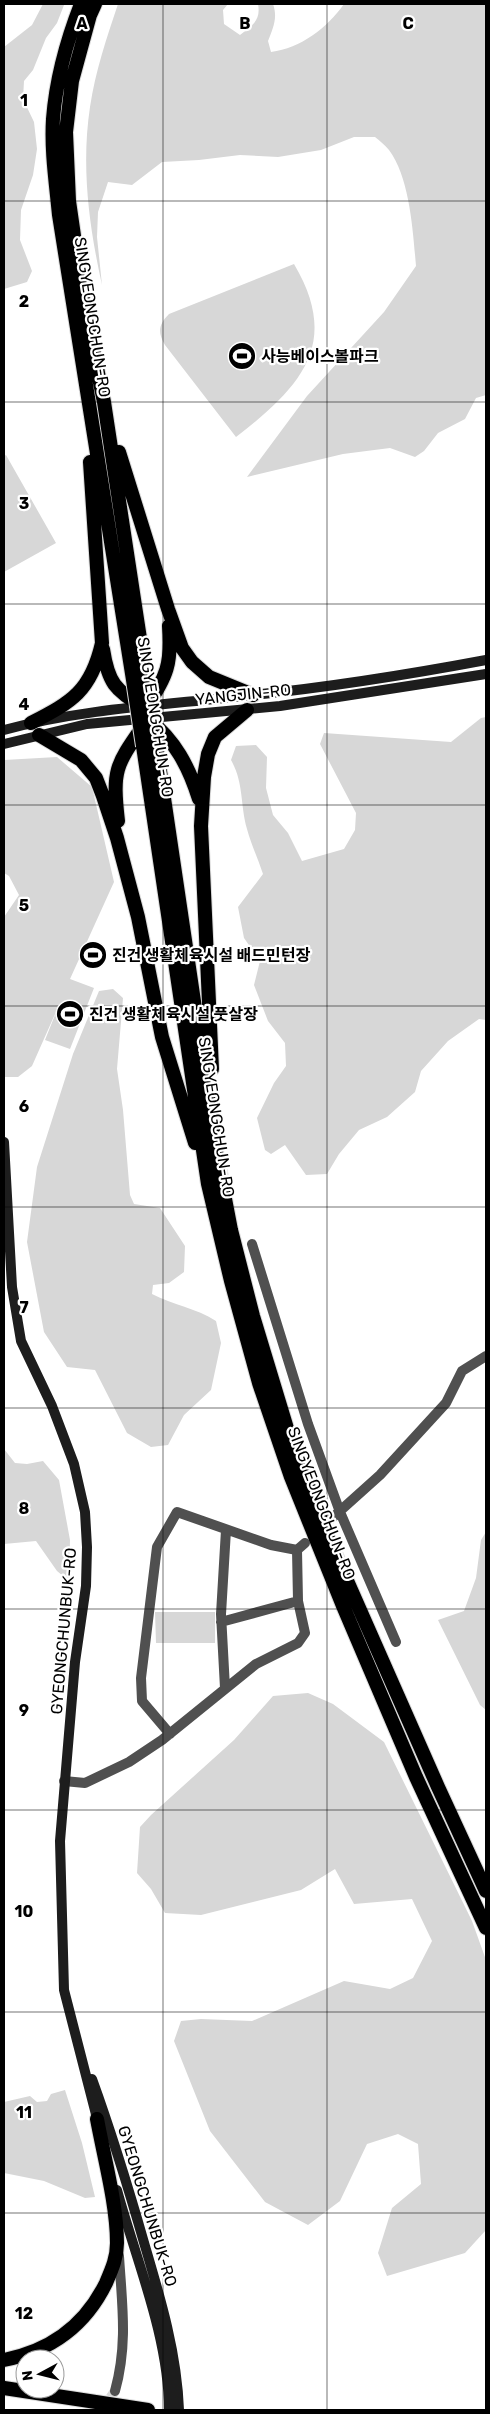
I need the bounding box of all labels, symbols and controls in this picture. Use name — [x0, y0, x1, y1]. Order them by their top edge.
text: A — [76, 14, 88, 33]
text: B — [239, 14, 251, 33]
text: C — [402, 14, 414, 33]
text: 1 — [20, 91, 28, 110]
street label: SINGYEONGCHUN-RO — [70, 236, 115, 399]
text: 2 — [19, 292, 29, 311]
sports icon: 사능베이스볼파크 — [227, 341, 257, 371]
place label: 사능베이스볼파크 — [261, 347, 379, 366]
text: 3 — [19, 494, 29, 513]
street label: SINGYEONGCHUN-RO — [133, 636, 178, 799]
street label: YANGJIN-RO — [194, 680, 292, 709]
text: 4 — [19, 695, 30, 714]
text: 5 — [19, 896, 29, 915]
sports icon: 진건 생활체육시설 배드민턴장 — [78, 940, 108, 970]
place label: 진건 생활체육시설 배드민턴장 — [112, 946, 310, 965]
sports icon: 진건 생활체육시설 풋살장 — [55, 999, 85, 1029]
place label: 진건 생활체육시설 풋살장 — [89, 1005, 258, 1024]
street label: SINGYEONGCHUN-RO — [194, 1036, 239, 1199]
text: 6 — [19, 1097, 29, 1116]
text: 7 — [19, 1298, 29, 1317]
street label: SINGYEONGCHUN-RO — [284, 1424, 359, 1582]
text: 8 — [19, 1499, 30, 1518]
street label: GYEONGCHUNBUK-RO — [47, 1547, 80, 1715]
text: 9 — [19, 1701, 29, 1720]
text: 10 — [15, 1902, 34, 1921]
text: 11 — [16, 2103, 32, 2122]
street label: GYEONGCHUNBUK-RO — [114, 2123, 181, 2289]
text: 12 — [15, 2304, 33, 2323]
north arrow — [15, 2349, 65, 2399]
text: N — [19, 2369, 37, 2382]

